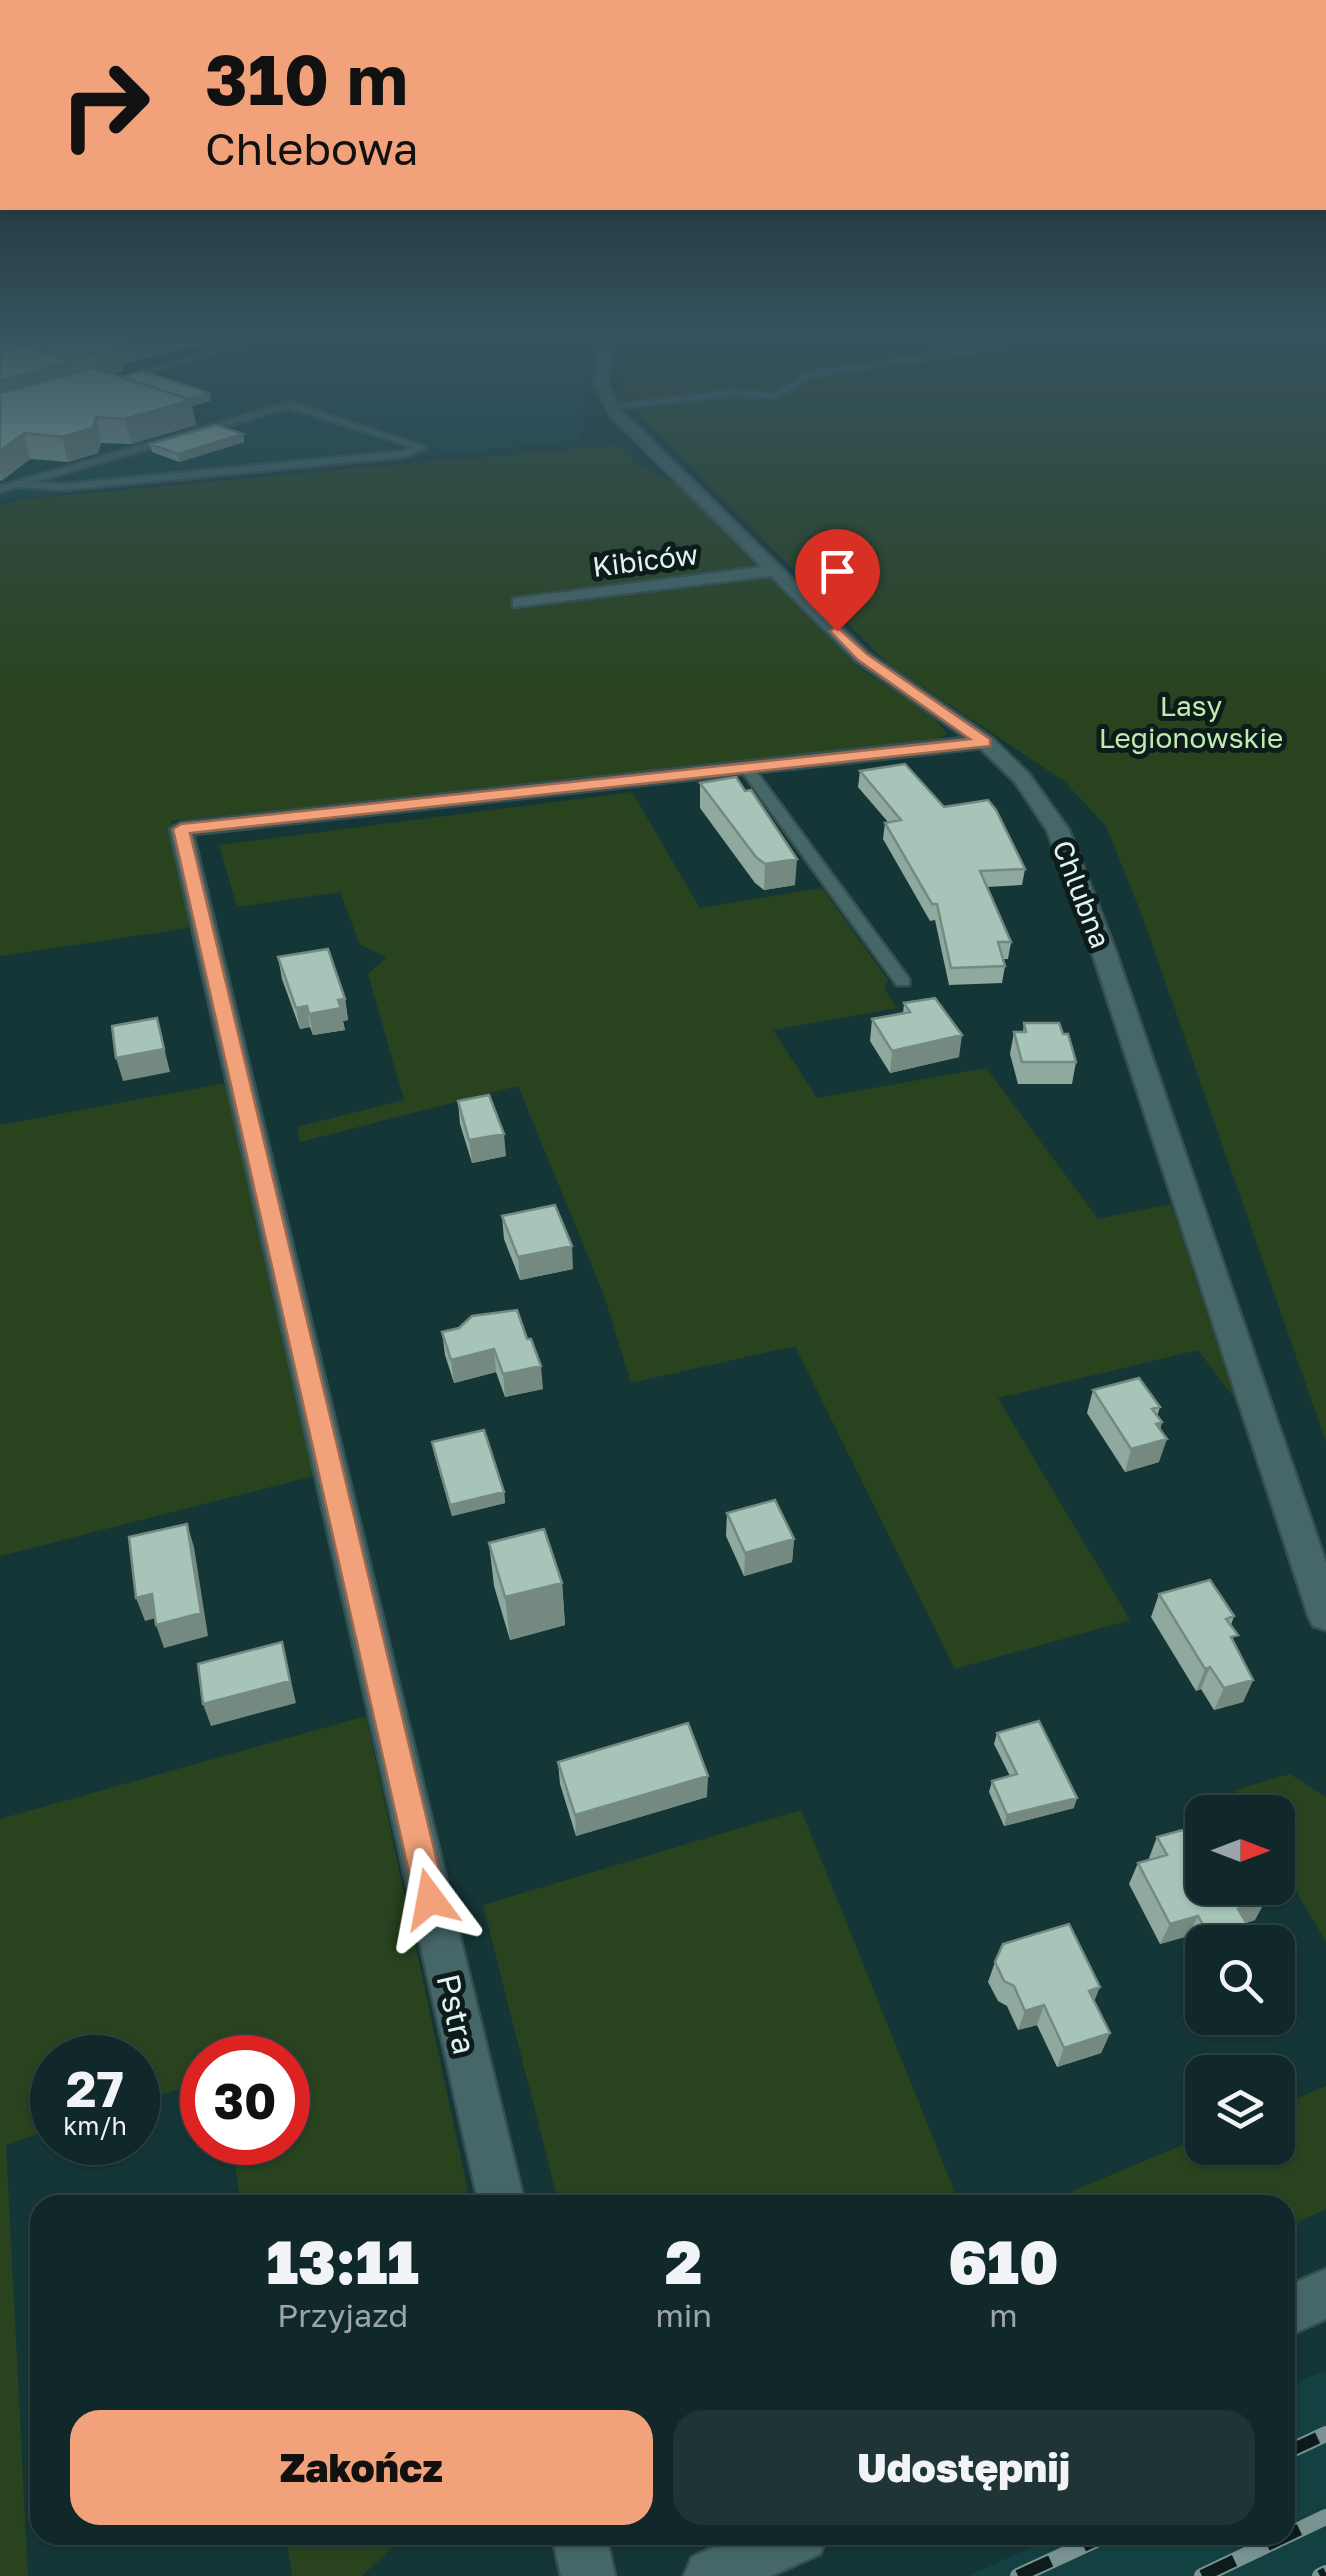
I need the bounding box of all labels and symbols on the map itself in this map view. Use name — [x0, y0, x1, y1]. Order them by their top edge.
pin — [795, 529, 880, 632]
street label: Kibiców — [590, 537, 700, 583]
park label: Lasy Legionowskie — [1099, 689, 1283, 754]
street label: Chlubna — [1046, 836, 1118, 952]
north arrow — [1185, 1795, 1295, 1905]
position arrow — [378, 1847, 482, 1951]
street label: Pstra — [429, 1970, 485, 2058]
speed limit sign: 30 — [180, 2035, 310, 2165]

